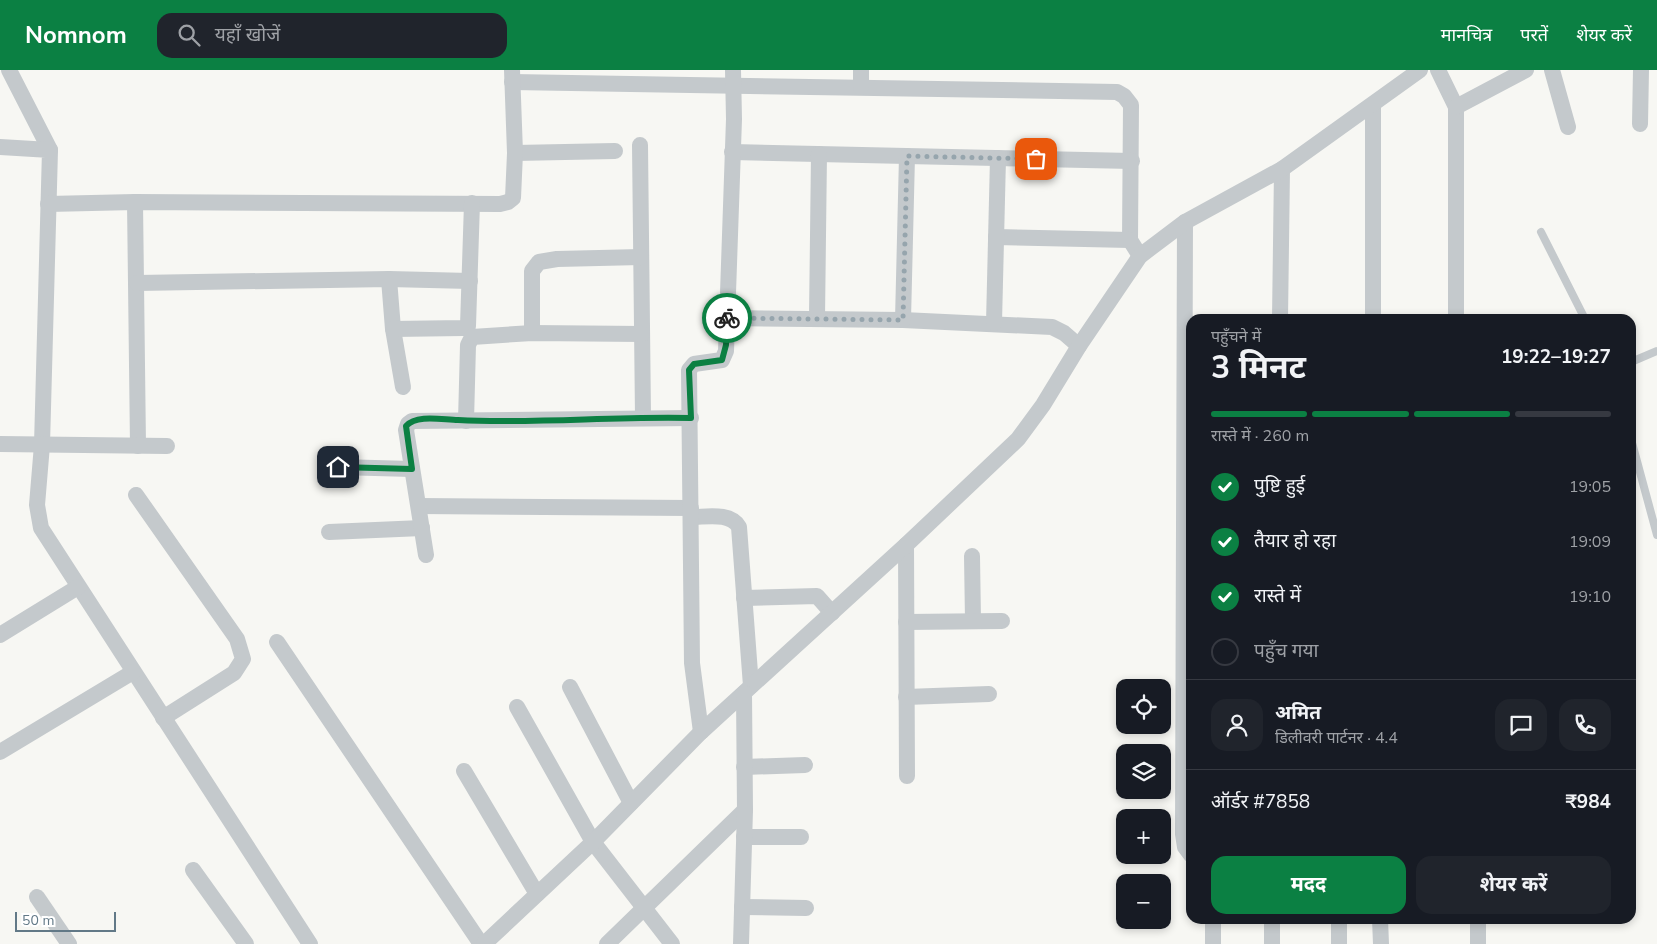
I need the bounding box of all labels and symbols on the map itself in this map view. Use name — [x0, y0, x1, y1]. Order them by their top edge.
pin — [1015, 138, 1057, 180]
courier — [702, 293, 752, 343]
pin — [317, 446, 359, 488]
scale bar — [15, 909, 116, 932]

